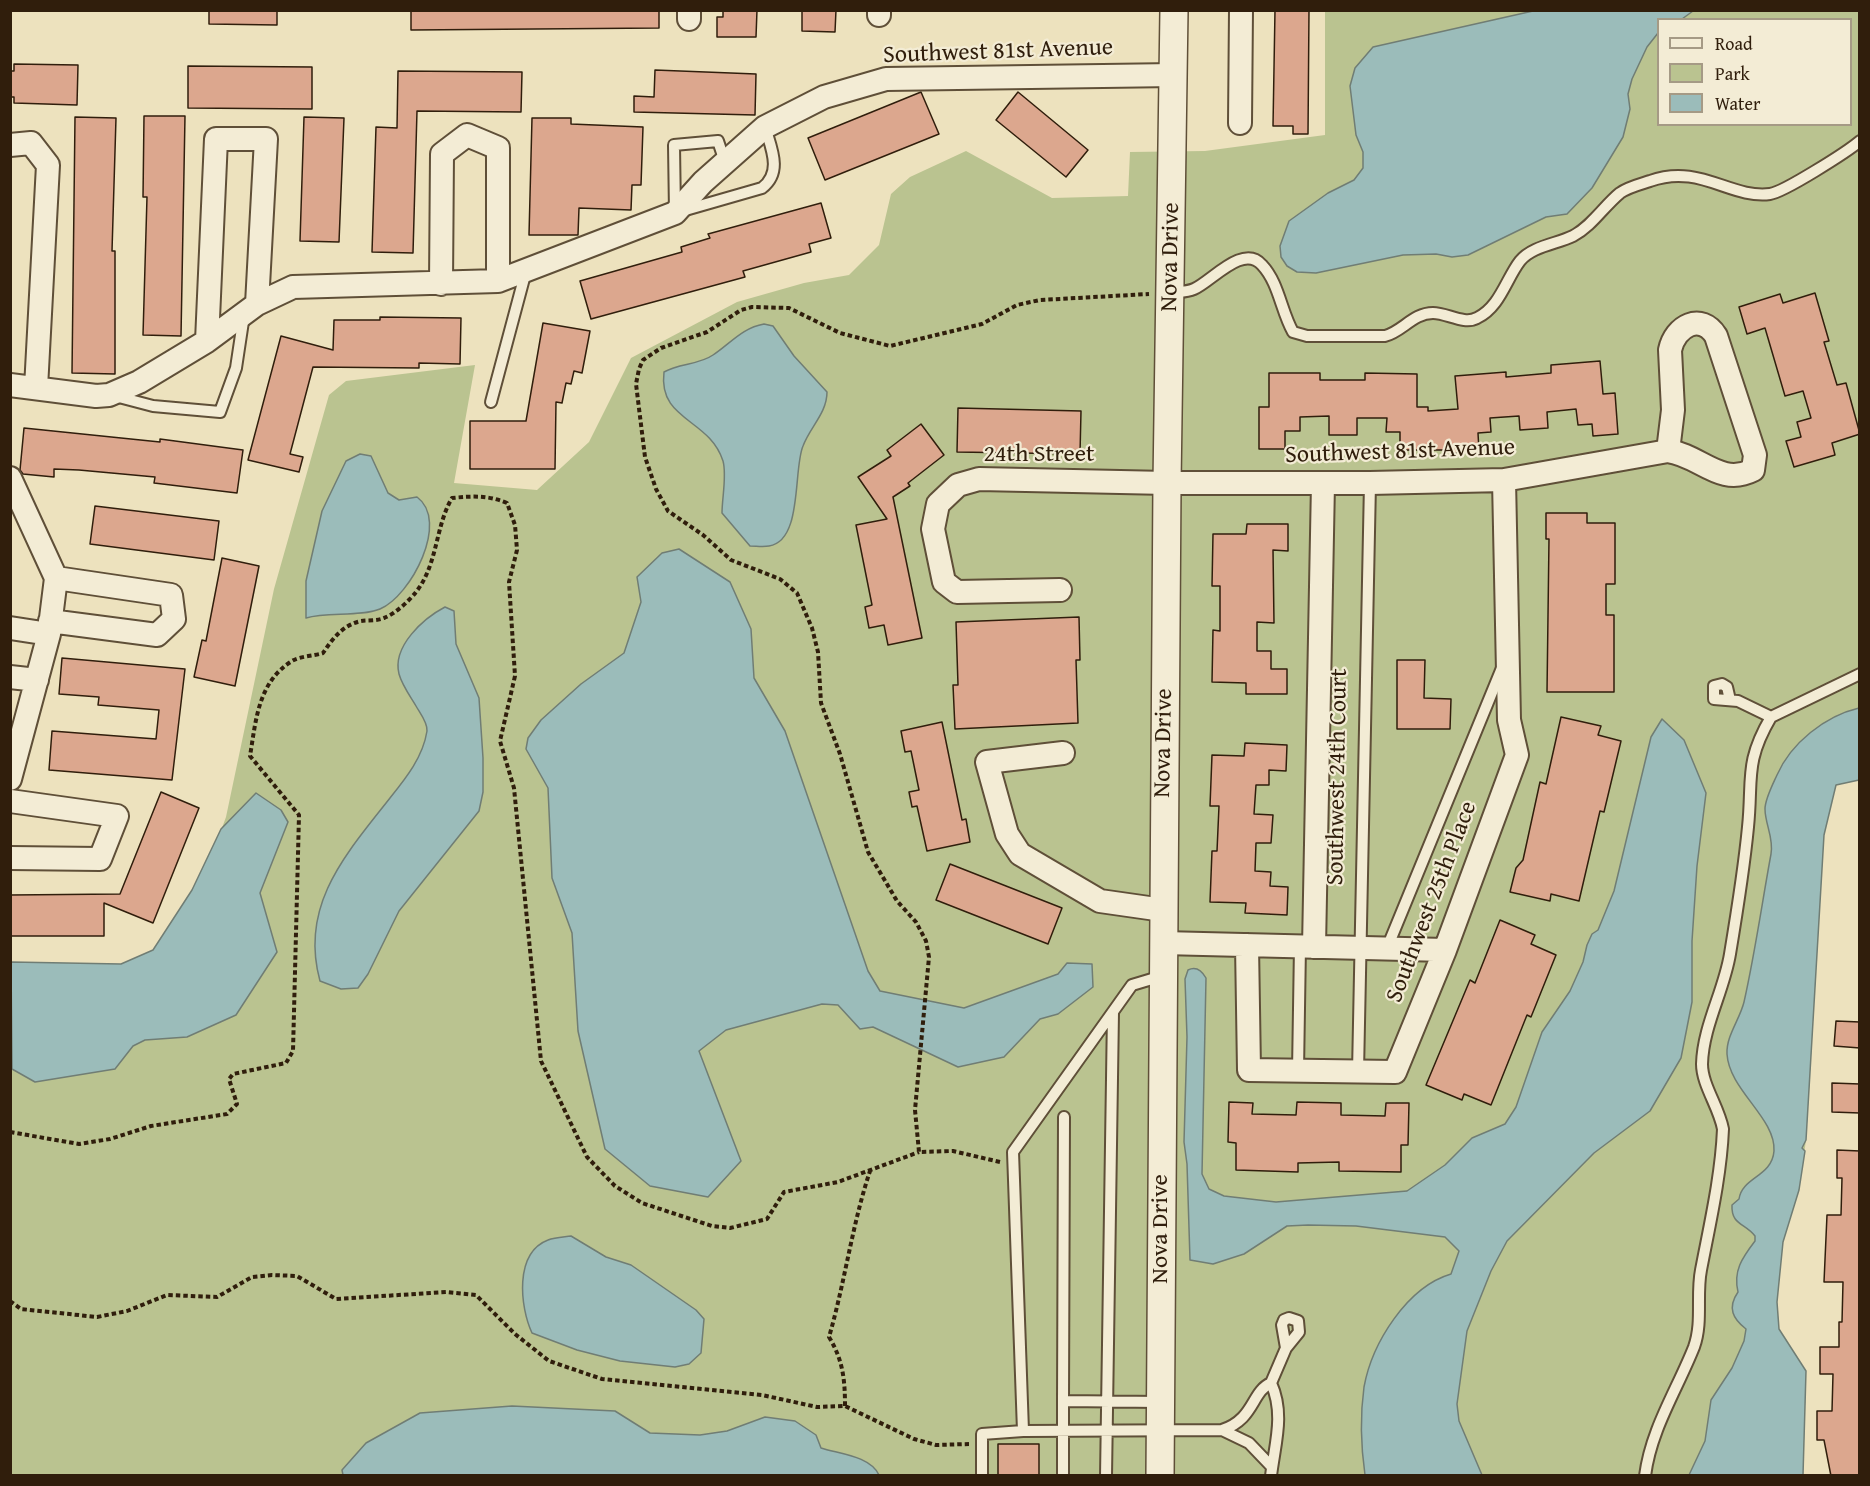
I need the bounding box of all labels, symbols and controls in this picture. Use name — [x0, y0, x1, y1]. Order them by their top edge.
legend — [1657, 18, 1852, 126]
text: Road — [1715, 30, 1753, 57]
street label: Southwest 81st Avenue — [882, 34, 1114, 70]
text: Park — [1715, 60, 1750, 87]
text: Water — [1715, 90, 1760, 117]
street label: Nova Drive — [1156, 202, 1186, 312]
street label: Southwest 81st Avenue — [1284, 434, 1516, 470]
street label: 24th Street — [983, 441, 1095, 469]
street label: Southwest 24th Court — [1322, 668, 1354, 886]
street label: Nova Drive — [1149, 688, 1179, 798]
street label: Southwest 25th Place — [1380, 797, 1484, 1007]
street label: Nova Drive — [1147, 1174, 1175, 1284]

